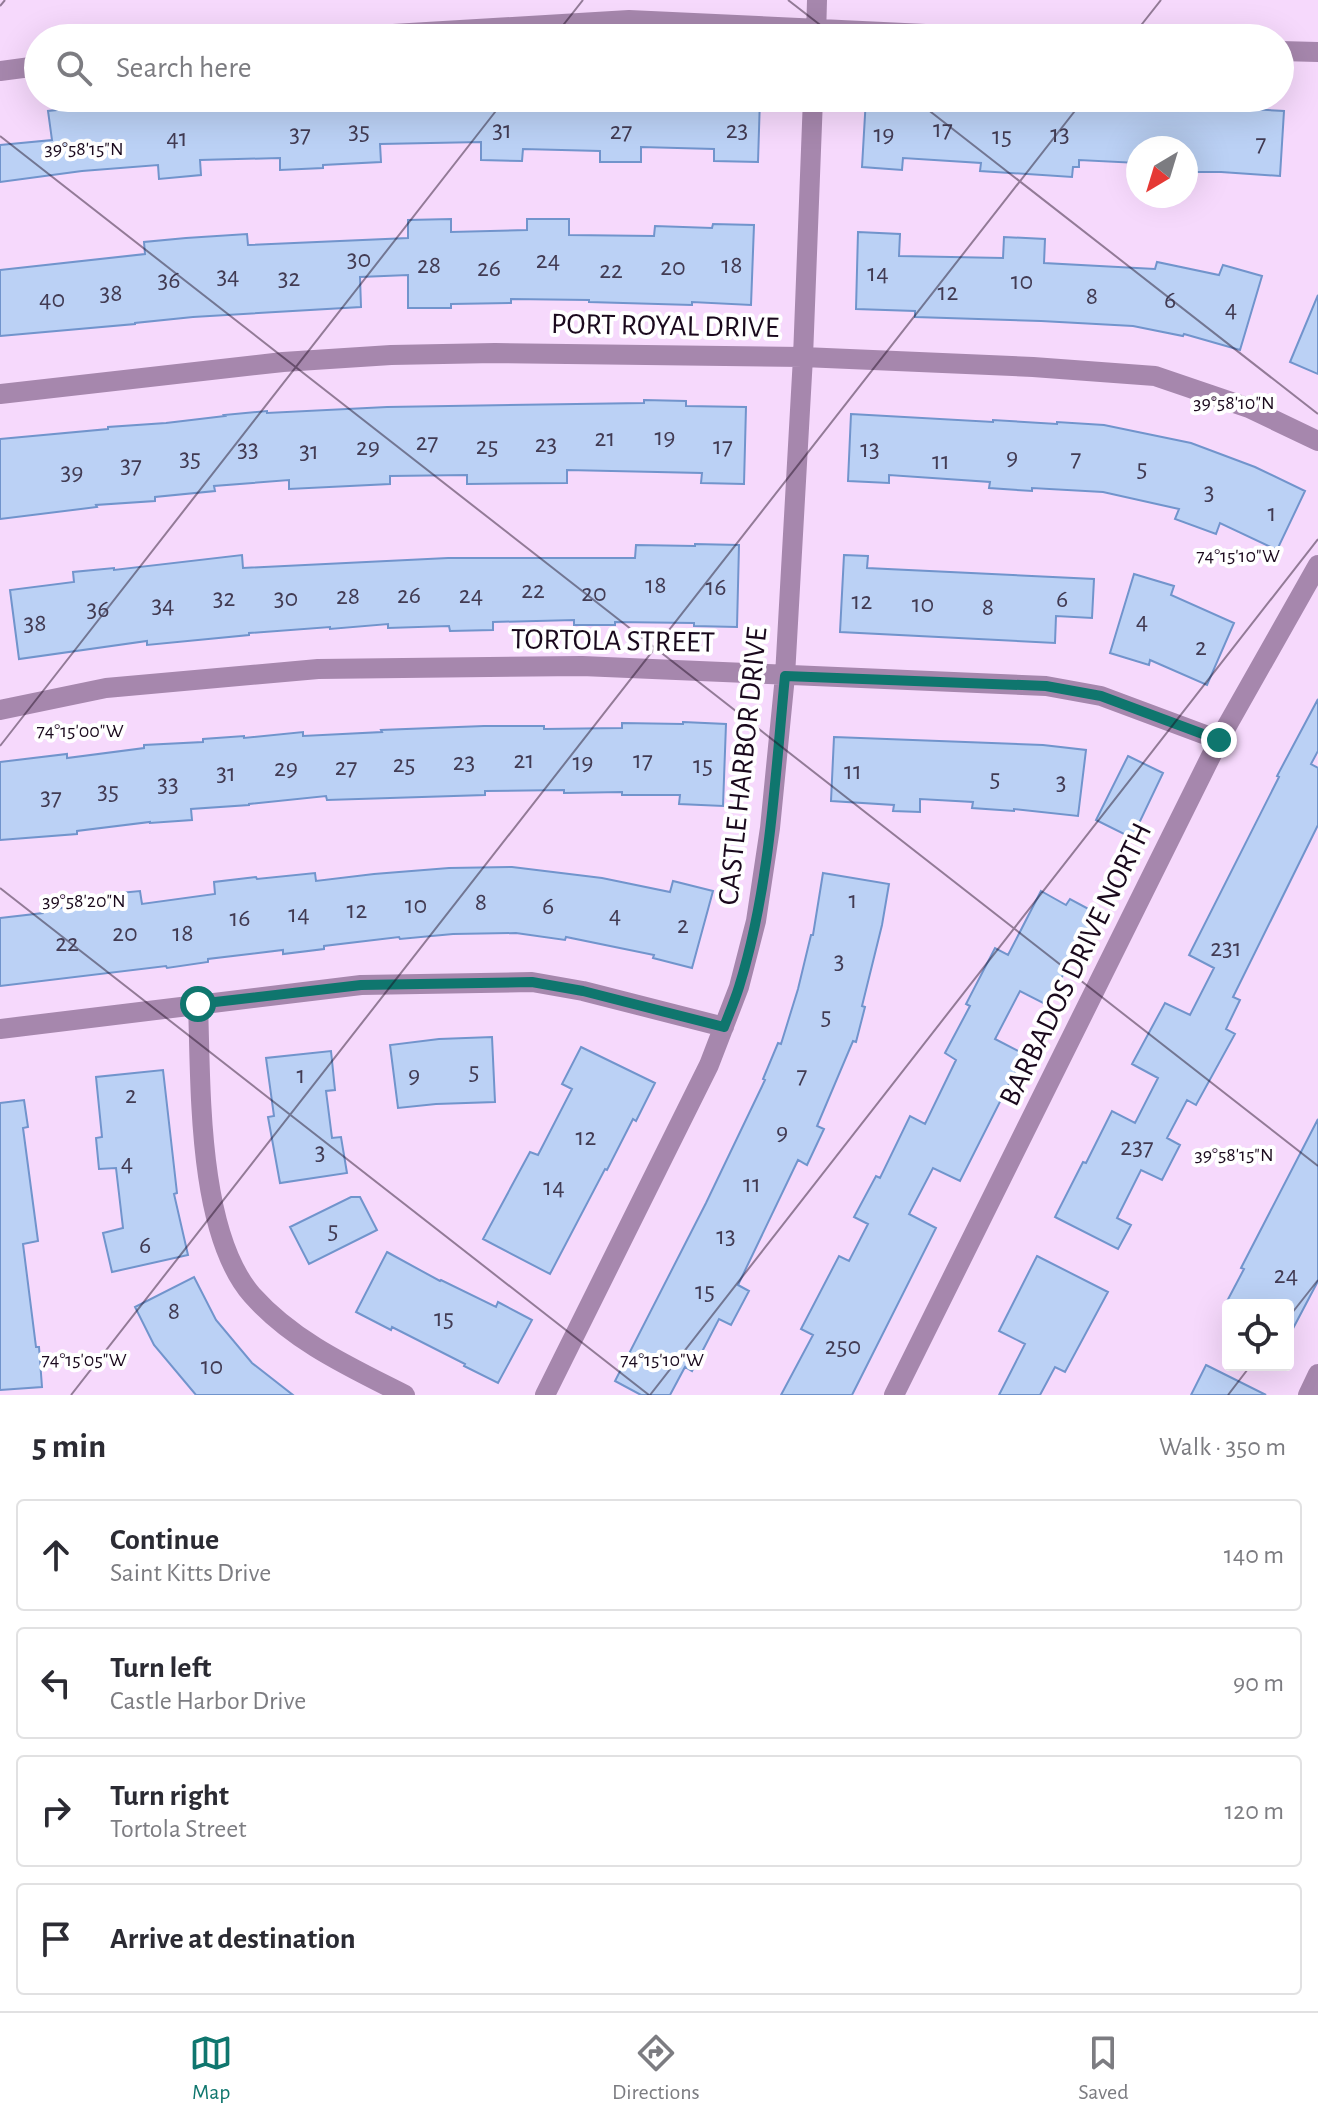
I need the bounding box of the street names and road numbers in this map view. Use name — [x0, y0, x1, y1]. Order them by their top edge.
street label: PORT ROYAL DRIVE — [551, 309, 779, 343]
street label: TORTOLA STREET — [511, 624, 716, 658]
street label: CASTLE HARBOR DRIVE — [713, 626, 773, 907]
street label: BARBADOS DRIVE NORTH — [994, 818, 1157, 1111]

